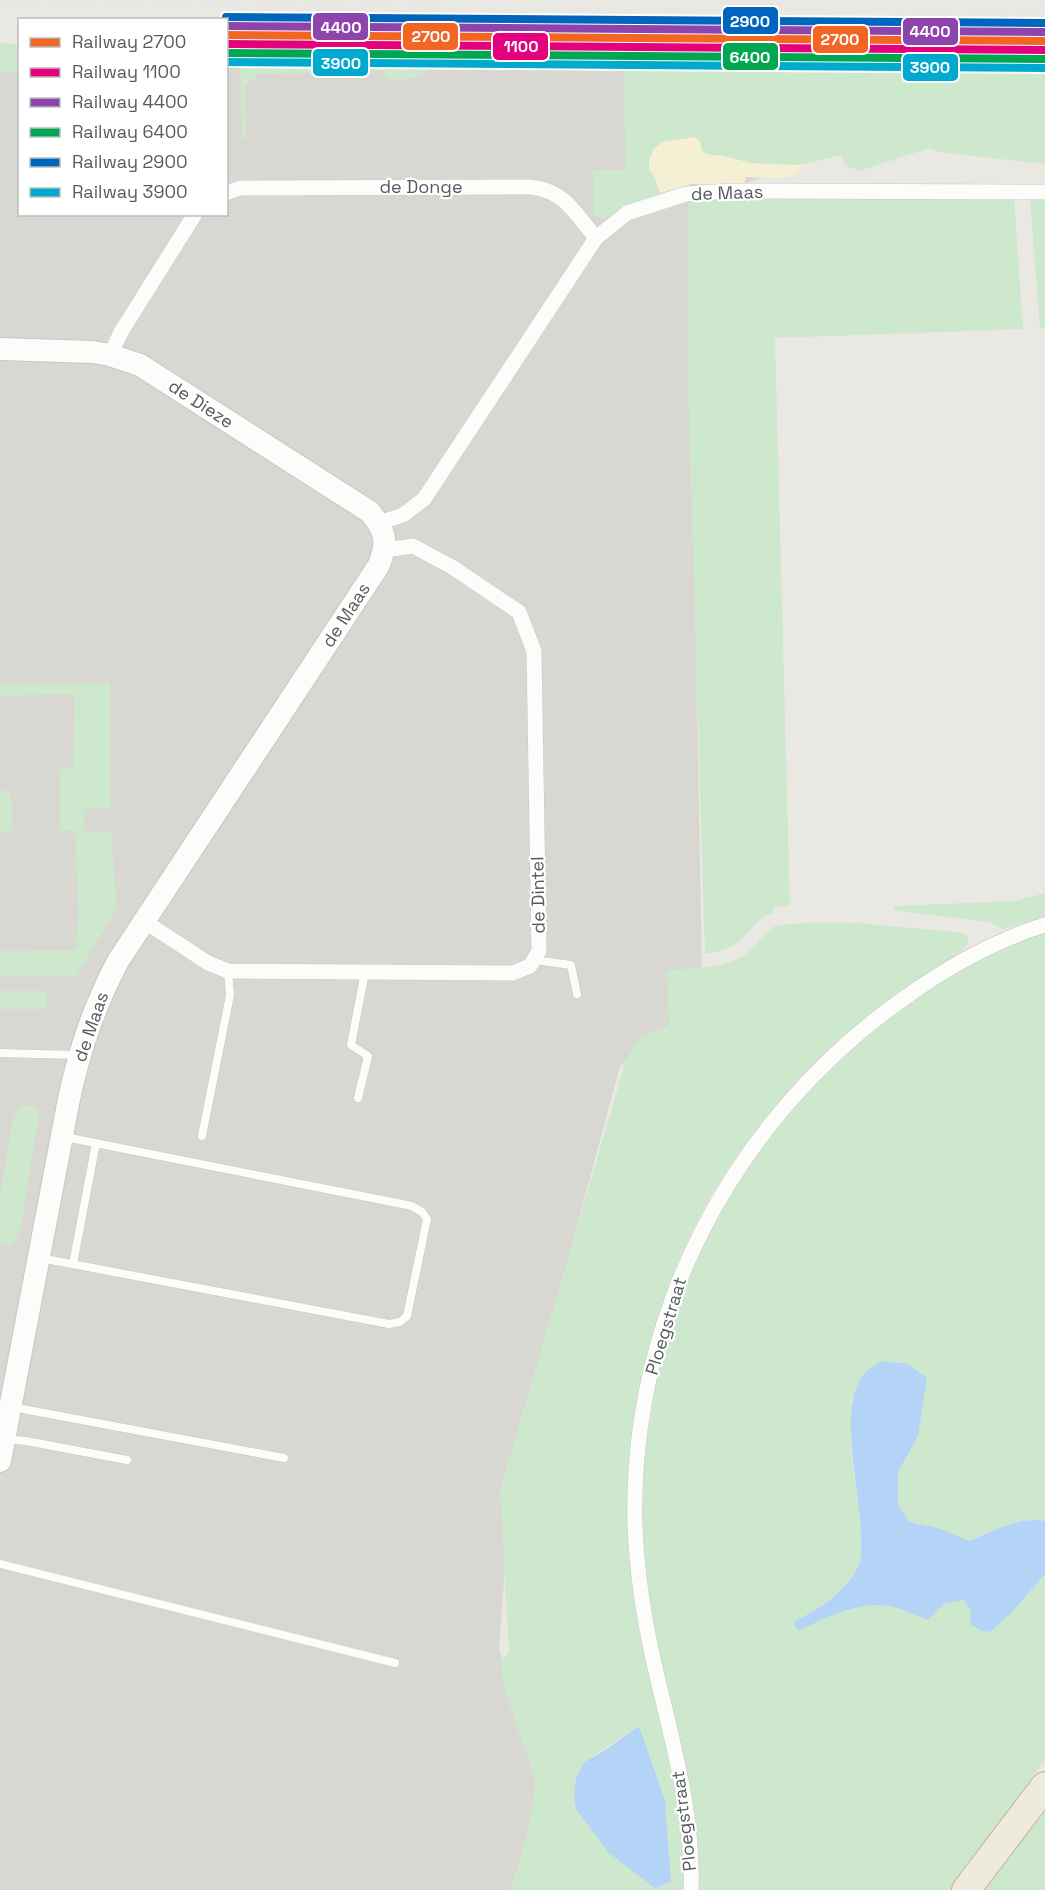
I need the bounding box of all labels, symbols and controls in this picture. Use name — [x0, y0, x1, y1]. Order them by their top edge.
line badge: 2900 — [722, 6, 779, 35]
text: 2900 — [730, 11, 770, 32]
line badge: 4400 — [312, 12, 369, 41]
text: 4400 — [320, 17, 362, 38]
line badge: 4400 — [902, 17, 959, 46]
legend — [18, 18, 228, 216]
text: 4400 — [909, 21, 951, 42]
line badge: 2700 — [402, 22, 459, 51]
line badge: 2700 — [812, 25, 869, 54]
text: 2700 — [412, 26, 450, 47]
text: 2700 — [821, 29, 859, 50]
text: Railway 2700 — [72, 30, 186, 53]
line badge: 1100 — [492, 32, 549, 61]
text: 1100 — [503, 36, 539, 57]
line badge: 6400 — [722, 42, 779, 71]
text: 6400 — [730, 47, 770, 68]
line badge: 3900 — [312, 48, 369, 77]
text: 3900 — [321, 53, 361, 74]
line badge: 3900 — [902, 53, 959, 82]
text: 3900 — [910, 57, 950, 78]
text: Railway 1100 — [72, 60, 181, 83]
text: Railway 4400 — [72, 90, 188, 113]
text: Railway 6400 — [72, 120, 188, 143]
text: Railway 2900 — [72, 150, 187, 173]
street label: de Donge — [379, 175, 463, 198]
text: Railway 3900 — [72, 180, 188, 203]
street label: de Maas — [690, 180, 764, 205]
street label: de Dieze — [164, 374, 238, 433]
street label: de Maas — [316, 578, 375, 651]
street label: de Dintel — [525, 856, 550, 934]
street label: de Maas — [68, 989, 113, 1065]
street label: Ploegstraat — [640, 1274, 691, 1378]
street label: Ploegstraat — [666, 1770, 701, 1873]

